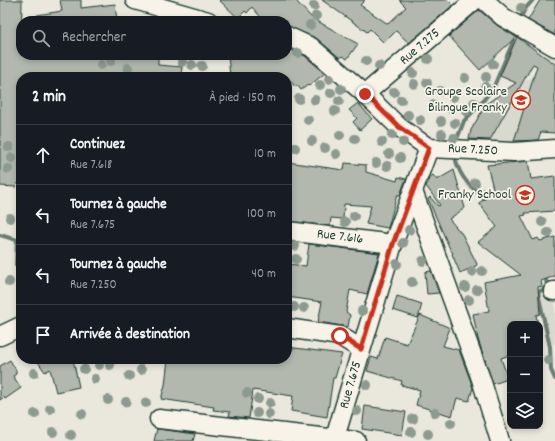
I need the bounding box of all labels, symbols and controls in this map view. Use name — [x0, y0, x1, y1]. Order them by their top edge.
search box — [16, 16, 292, 60]
street label: Rue 7.275 — [395, 24, 445, 70]
icon: search — [30, 27, 52, 49]
text: Rechercher — [62, 27, 126, 49]
place label: Groupe Scolaire Bilingue Franky — [425, 82, 507, 118]
route end — [356, 85, 374, 103]
text: 2 min — [32, 86, 66, 110]
text: À pied · 150 m — [209, 89, 276, 108]
school or university icon: Groupe Scolaire Bilingue Franky — [510, 89, 532, 111]
text: Continuez — [70, 134, 125, 156]
street label: Rue 7.250 — [447, 139, 499, 161]
icon: ahead — [32, 144, 54, 166]
text: 10 m — [254, 145, 276, 164]
text: Rue 7.618 — [70, 156, 112, 175]
school or university icon: Franky School — [514, 184, 536, 206]
place label: Franky School — [438, 185, 512, 205]
text: Tournez à gauche — [70, 194, 167, 216]
icon: left — [32, 204, 54, 226]
text: 100 m — [247, 205, 276, 224]
text: Rue 7.675 — [70, 216, 115, 235]
street label: Rue 7.616 — [316, 224, 365, 250]
text: Tournez à gauche — [70, 254, 167, 276]
icon: left — [32, 264, 54, 286]
text: 40 m — [252, 265, 276, 284]
text: Rue 7.250 — [70, 276, 117, 295]
map controls — [507, 321, 543, 429]
button: + — [507, 321, 543, 357]
icon: arrive — [32, 324, 54, 346]
text: Arrivée à destination — [70, 324, 190, 346]
route start — [331, 327, 349, 345]
button: − — [507, 357, 543, 393]
street label: Rue 7.675 — [335, 359, 367, 411]
button: layers — [507, 393, 543, 429]

